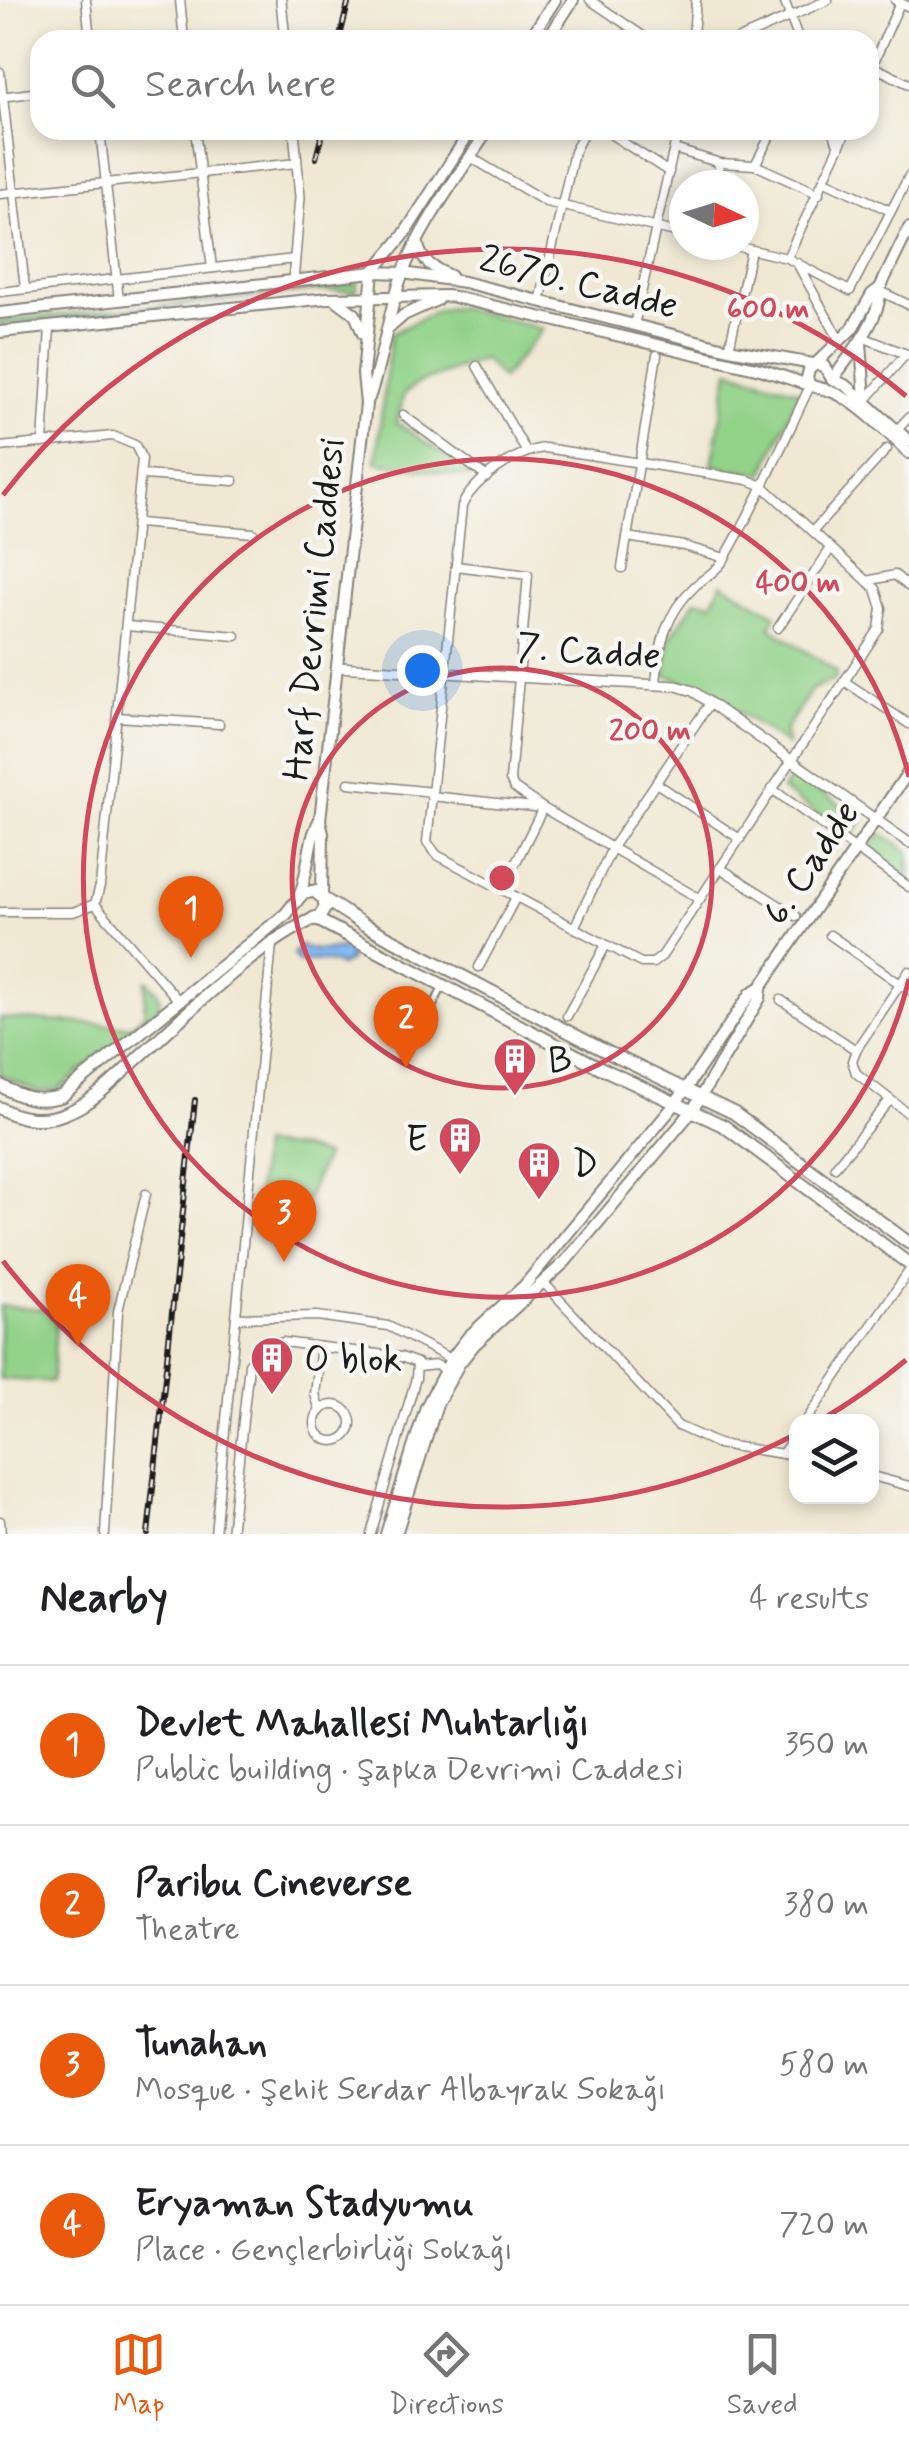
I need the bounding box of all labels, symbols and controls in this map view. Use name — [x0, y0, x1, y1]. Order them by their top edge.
search box — [30, 30, 879, 140]
icon: search — [65, 58, 120, 113]
text: Search here — [145, 61, 336, 110]
north arrow — [669, 170, 759, 260]
street label: 2670. Cadde — [474, 235, 683, 332]
text: 600 m — [727, 290, 809, 329]
street label: Harf Devrimi Caddesi — [273, 436, 358, 783]
text: 400 m — [756, 564, 840, 603]
street label: 7. Cadde — [515, 623, 662, 682]
your location — [397, 645, 448, 696]
text: 200 m — [609, 712, 691, 751]
street label: 6. Cadde — [753, 792, 872, 935]
centre of rings — [484, 860, 520, 896]
pin: 1 — [158, 876, 224, 958]
pin: 2 — [374, 986, 438, 1068]
building icon: B — [492, 1036, 538, 1097]
place label: B — [548, 1037, 572, 1086]
building icon: E — [437, 1115, 483, 1176]
place label: E — [406, 1116, 428, 1165]
building icon: D — [516, 1140, 562, 1201]
place label: D — [572, 1141, 598, 1190]
pin: 3 — [252, 1180, 316, 1262]
pin: 4 — [46, 1264, 110, 1346]
building icon: O blok — [249, 1335, 295, 1396]
place label: O blok — [304, 1336, 402, 1385]
map controls — [789, 1414, 879, 1504]
button: layers — [789, 1414, 879, 1504]
text: Nearby — [40, 1572, 168, 1627]
text: 4 results — [749, 1578, 869, 1620]
text: Devlet Mahallesi Muhtarlığı — [135, 1700, 589, 1749]
text: 1 — [65, 1724, 80, 1766]
text: 350 m — [784, 1724, 869, 1766]
text: Public building · Şapka Devrimi Caddesi — [135, 1749, 684, 1791]
text: Paribu Cineverse — [135, 1860, 412, 1909]
text: 2 — [65, 1884, 80, 1926]
text: 380 m — [784, 1884, 869, 1926]
text: Theatre — [135, 1909, 240, 1951]
text: Tunahan — [135, 2020, 267, 2069]
text: 3 — [65, 2044, 80, 2086]
text: 580 m — [779, 2044, 869, 2086]
text: Mosque · Şehit Serdar Albayrak Sokağı — [135, 2069, 666, 2111]
text: Eryaman Stadyumu — [135, 2180, 474, 2229]
text: 4 — [63, 2204, 82, 2246]
text: 720 m — [779, 2204, 869, 2246]
text: Place · Gençlerbirliği Sokağı — [135, 2229, 513, 2271]
tab: Map — [111, 2327, 166, 2424]
tab: Directions — [389, 2327, 504, 2424]
tab: Saved — [727, 2327, 798, 2424]

